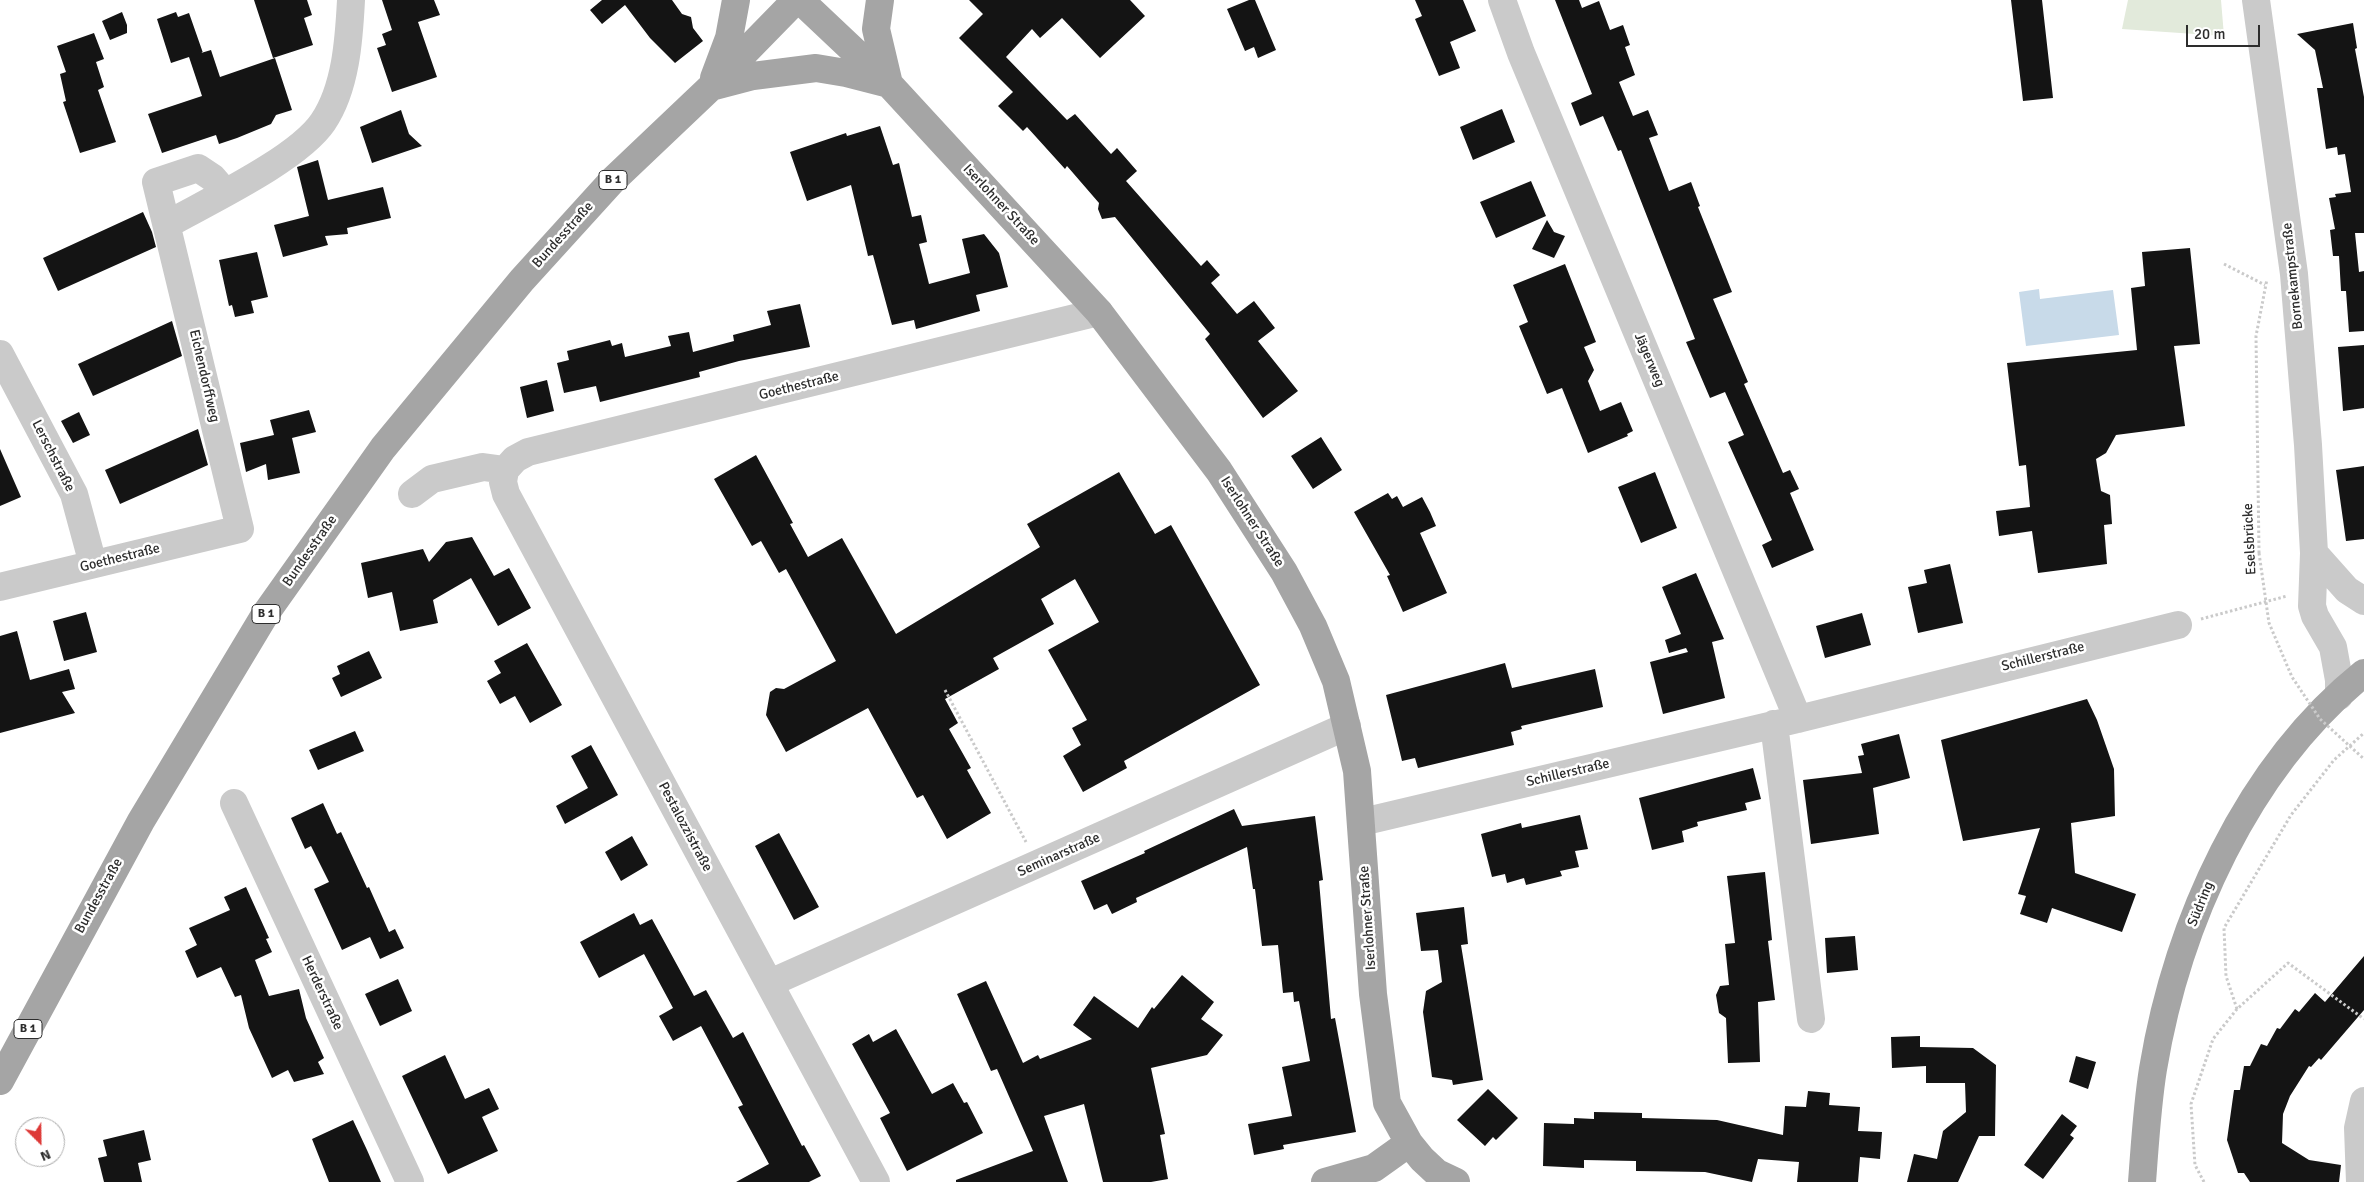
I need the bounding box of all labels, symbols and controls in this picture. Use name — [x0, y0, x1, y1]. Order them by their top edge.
scale bar — [2189, 15, 2263, 47]
text: 20 m — [2194, 25, 2225, 43]
street label: Iserlohner Straße — [959, 161, 1043, 249]
road number: B 1 — [599, 170, 627, 190]
street label: Bundesstraße — [529, 198, 597, 272]
street label: Bornekampstraße — [2279, 222, 2307, 330]
street label: Eichendorffweg — [185, 328, 223, 424]
street label: Jägerweg — [1630, 330, 1668, 390]
street label: Goethestraße — [757, 368, 841, 404]
street label: Lerschstraße — [28, 417, 78, 495]
street label: Iserlohner Straße — [1216, 473, 1288, 571]
street label: Eselsbrücke — [2240, 503, 2260, 575]
street label: Bundesstraße — [279, 512, 341, 590]
street label: Goethestraße — [78, 540, 162, 576]
road number: B 1 — [252, 604, 280, 624]
street label: Schillerstraße — [2000, 639, 2086, 675]
street label: Schillerstraße — [1525, 755, 1611, 791]
street label: Pestalozzistraße — [654, 779, 716, 875]
street label: Seminarstraße — [1015, 829, 1103, 881]
street label: Bundesstraße — [71, 856, 127, 936]
street label: Iserlohner Straße — [1356, 865, 1380, 971]
street label: Südring — [2184, 879, 2218, 929]
street label: Herderstraße — [297, 953, 347, 1033]
road number: B 1 — [14, 1020, 42, 1038]
north arrow — [15, 1117, 65, 1167]
text: N — [38, 1146, 53, 1165]

